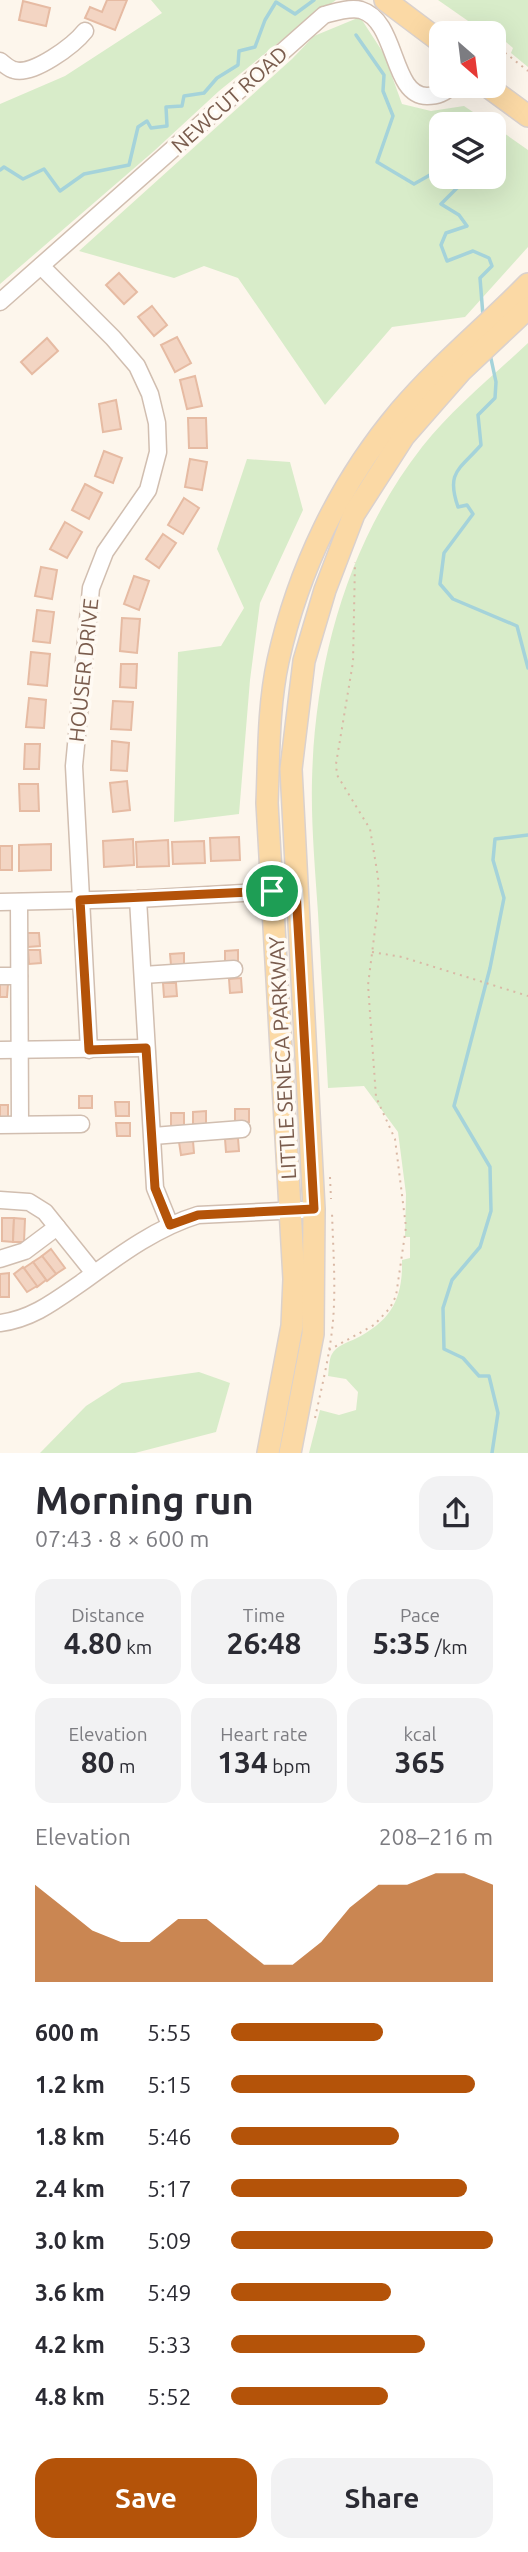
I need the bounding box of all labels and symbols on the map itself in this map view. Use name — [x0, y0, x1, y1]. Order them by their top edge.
north arrow — [429, 21, 506, 98]
street label: NEWCUT ROAD — [166, 41, 292, 157]
street label: HOUSER DRIVE — [64, 597, 102, 743]
pin — [242, 861, 302, 921]
street label: LITTLE SENECA PARKWAY — [264, 936, 300, 1180]

